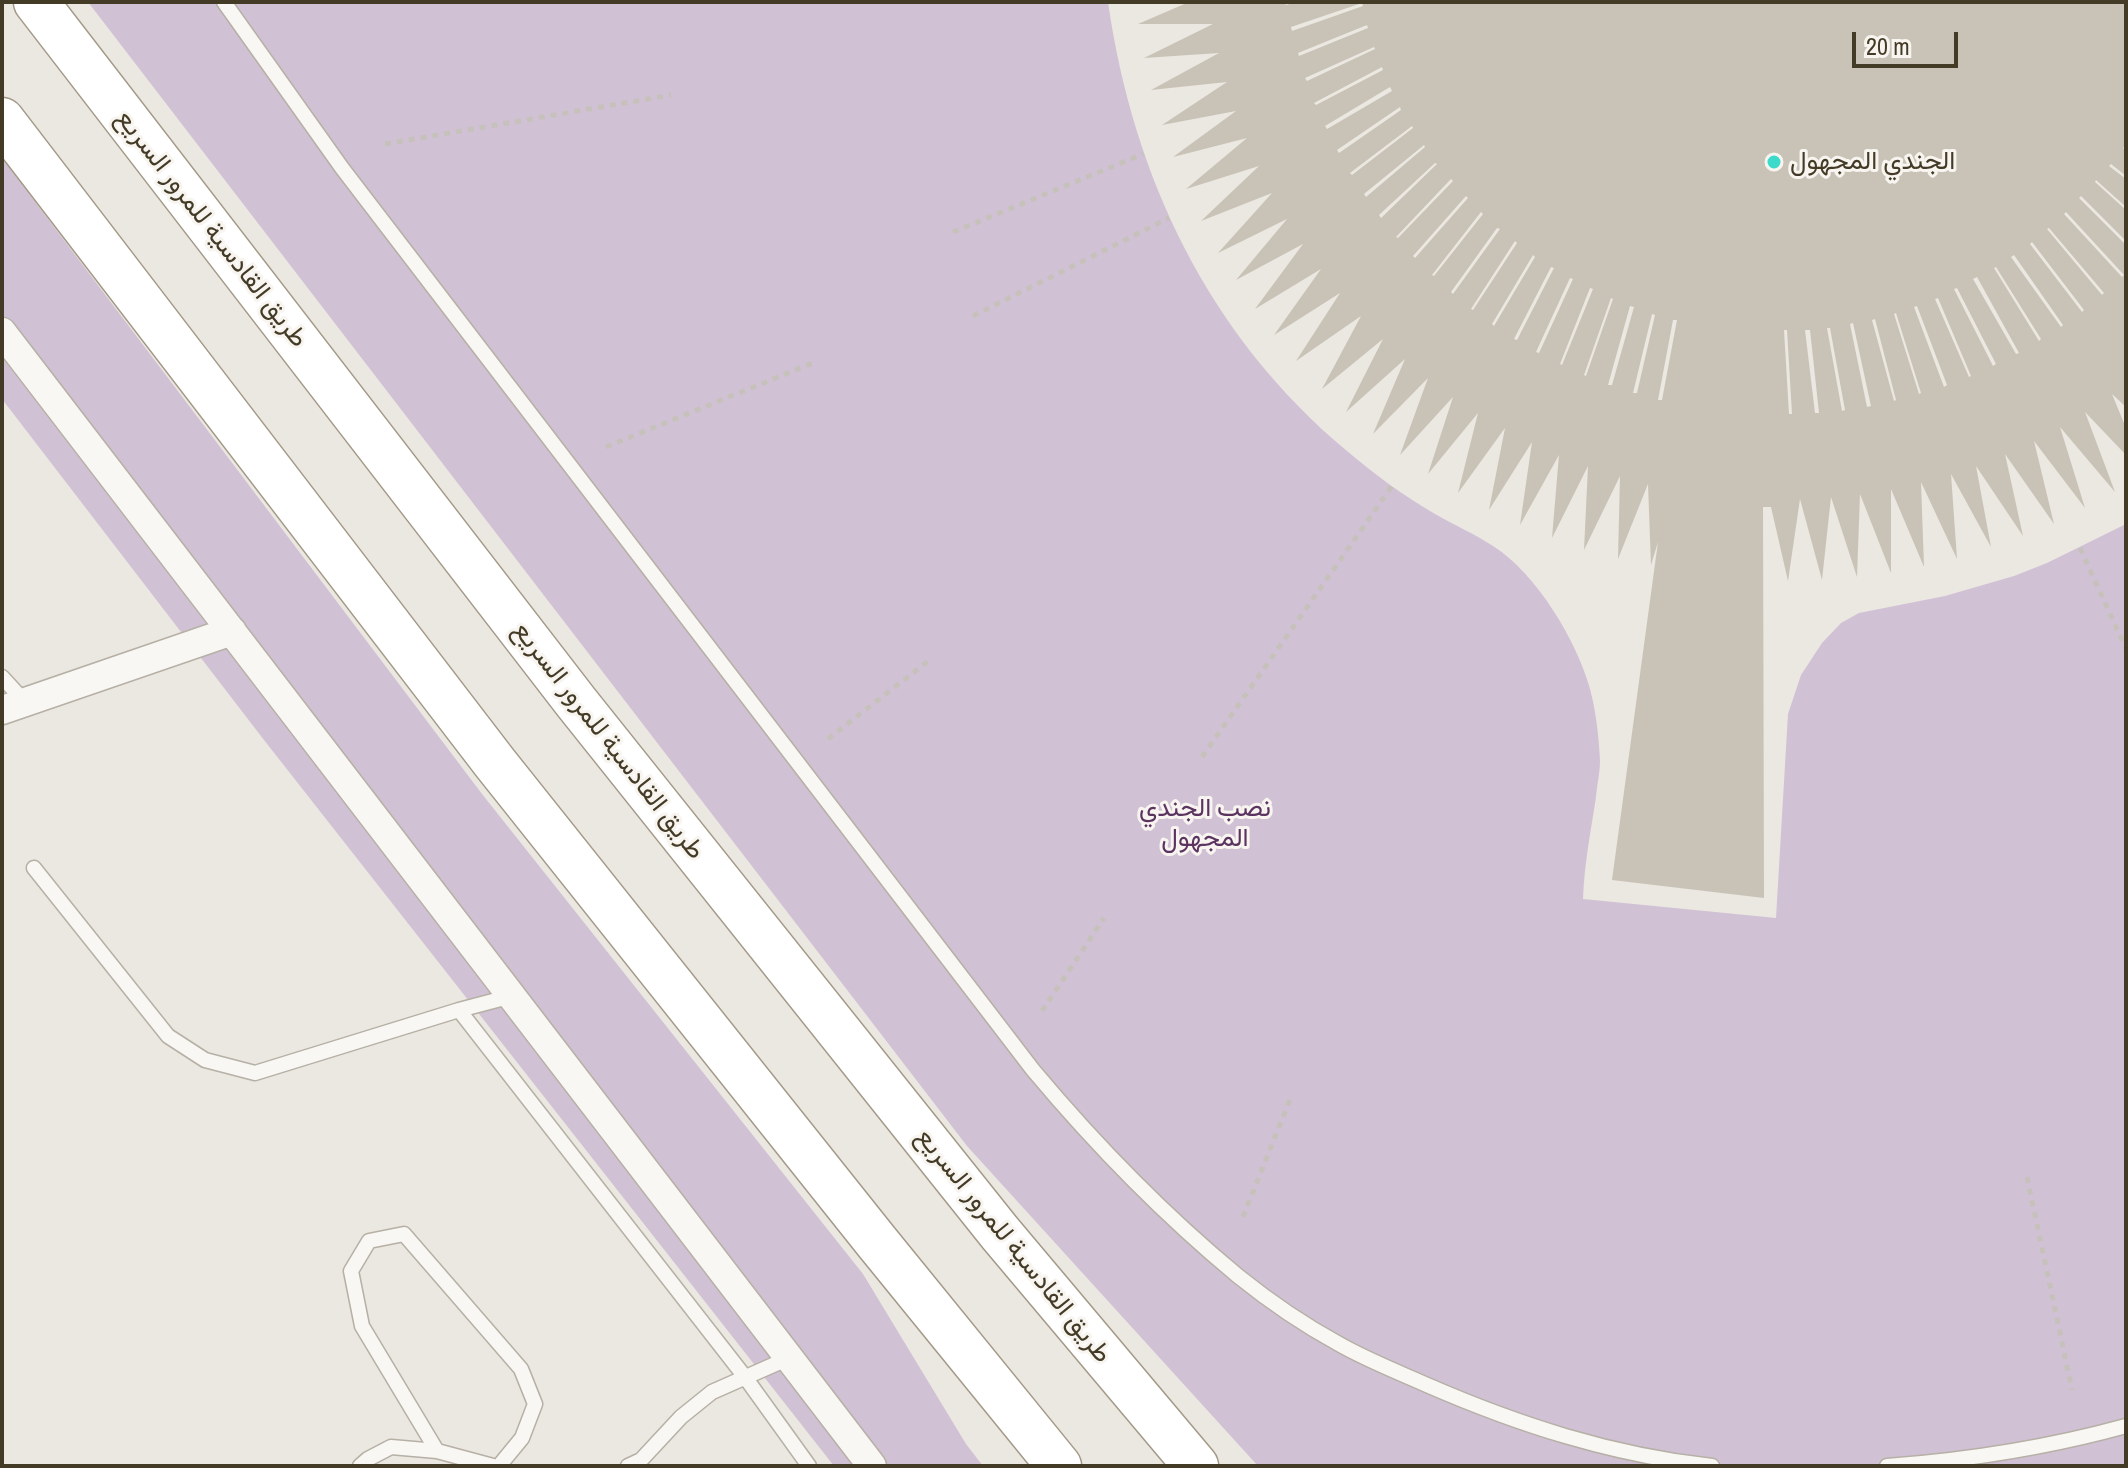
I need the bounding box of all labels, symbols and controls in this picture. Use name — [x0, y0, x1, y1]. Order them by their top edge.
scale bar — [1856, 16, 1962, 66]
text: 20 m — [1866, 30, 1910, 62]
street label: طريق القادسية للمرور السريع — [108, 104, 314, 354]
place label: الجندي المجهول — [1790, 146, 1955, 178]
marker: الجندي المجهول — [1765, 153, 1783, 171]
street label: طريق القادسية للمرور السريع — [505, 616, 711, 866]
park label: نصب الجندي المجهول — [1139, 793, 1271, 854]
street label: طريق القادسية للمرور السريع — [909, 1122, 1117, 1370]

